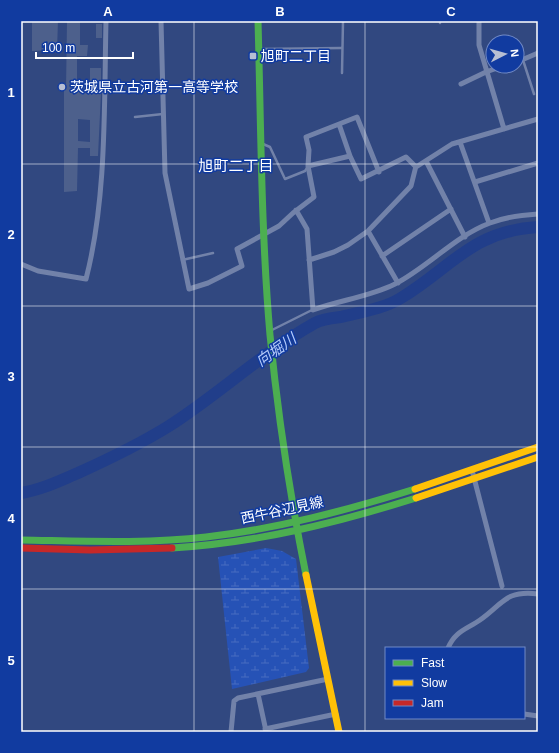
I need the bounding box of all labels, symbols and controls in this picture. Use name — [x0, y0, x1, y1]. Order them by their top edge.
text: A — [103, 4, 113, 19]
text: B — [275, 4, 285, 19]
text: C — [446, 4, 456, 19]
scale bar — [36, 34, 133, 60]
north arrow — [485, 34, 525, 74]
text: 100 m — [42, 41, 75, 55]
place label: 旭町二丁目 — [261, 48, 331, 64]
text: N — [509, 48, 521, 58]
marker: 旭町二丁目 — [248, 51, 258, 61]
place label: 茨城県立古河第一高等学校 — [70, 79, 238, 95]
marker: 茨城県立古河第一高等学校 — [57, 82, 67, 92]
text: 1 — [7, 85, 15, 100]
district label: 旭町二丁目 — [198, 157, 274, 174]
text: 2 — [7, 227, 15, 242]
water label: 向堀川 — [252, 329, 301, 369]
text: 3 — [7, 369, 15, 384]
street label: 西牛谷辺見線 — [239, 493, 325, 527]
text: 4 — [7, 511, 15, 526]
legend — [385, 647, 525, 719]
text: 5 — [7, 653, 15, 668]
text: Fast — [421, 656, 445, 670]
text: Slow — [421, 676, 447, 690]
text: Jam — [421, 696, 444, 710]

